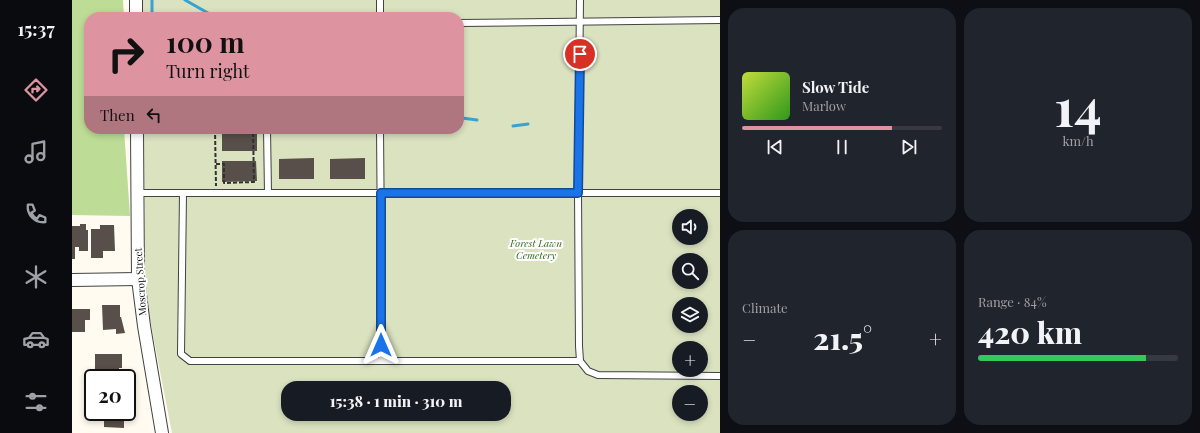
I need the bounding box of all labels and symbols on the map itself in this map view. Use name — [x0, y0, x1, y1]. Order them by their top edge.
pin — [563, 37, 597, 71]
park label: Forest Lawn Cemetery — [509, 236, 562, 262]
street label: Moscrop Street — [131, 247, 149, 317]
position arrow — [360, 324, 402, 366]
speed limit sign: 20 — [84, 369, 136, 421]

